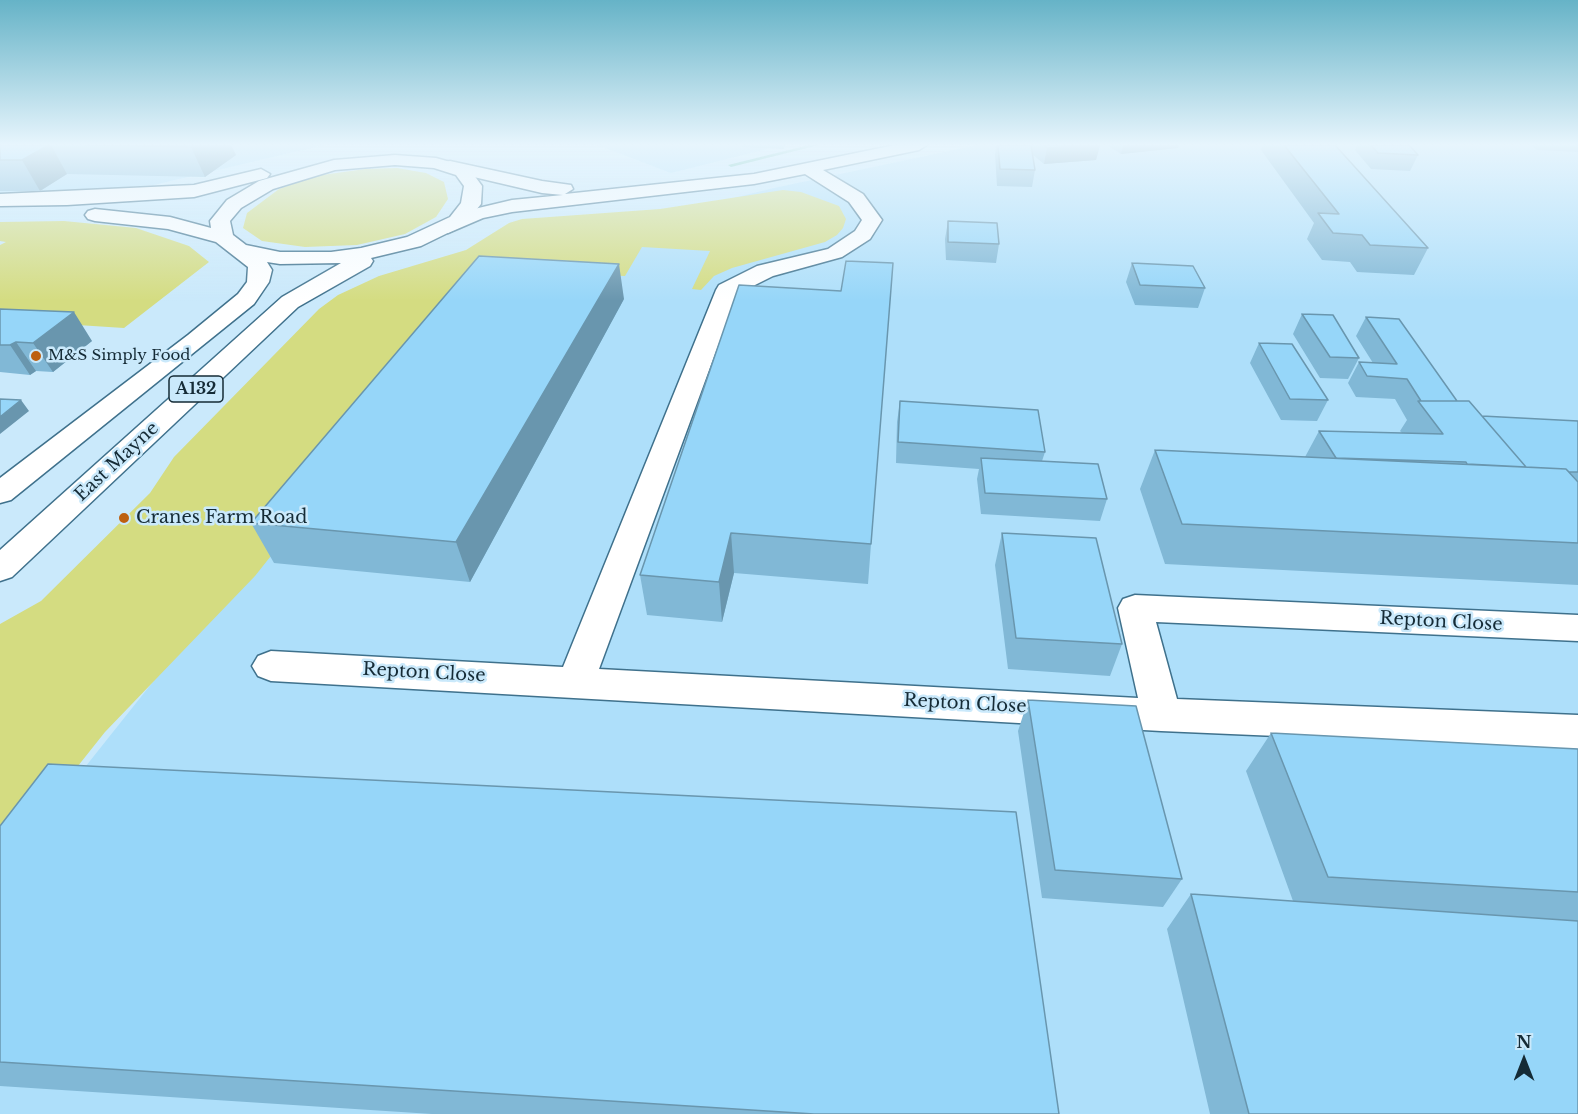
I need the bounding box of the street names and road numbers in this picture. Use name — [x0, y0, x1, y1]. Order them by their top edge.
road number: A132 — [169, 376, 223, 402]
street label: East Mayne — [71, 418, 163, 506]
street label: Repton Close — [1379, 608, 1503, 636]
street label: Repton Close — [362, 659, 486, 687]
street label: Repton Close — [903, 690, 1027, 718]

